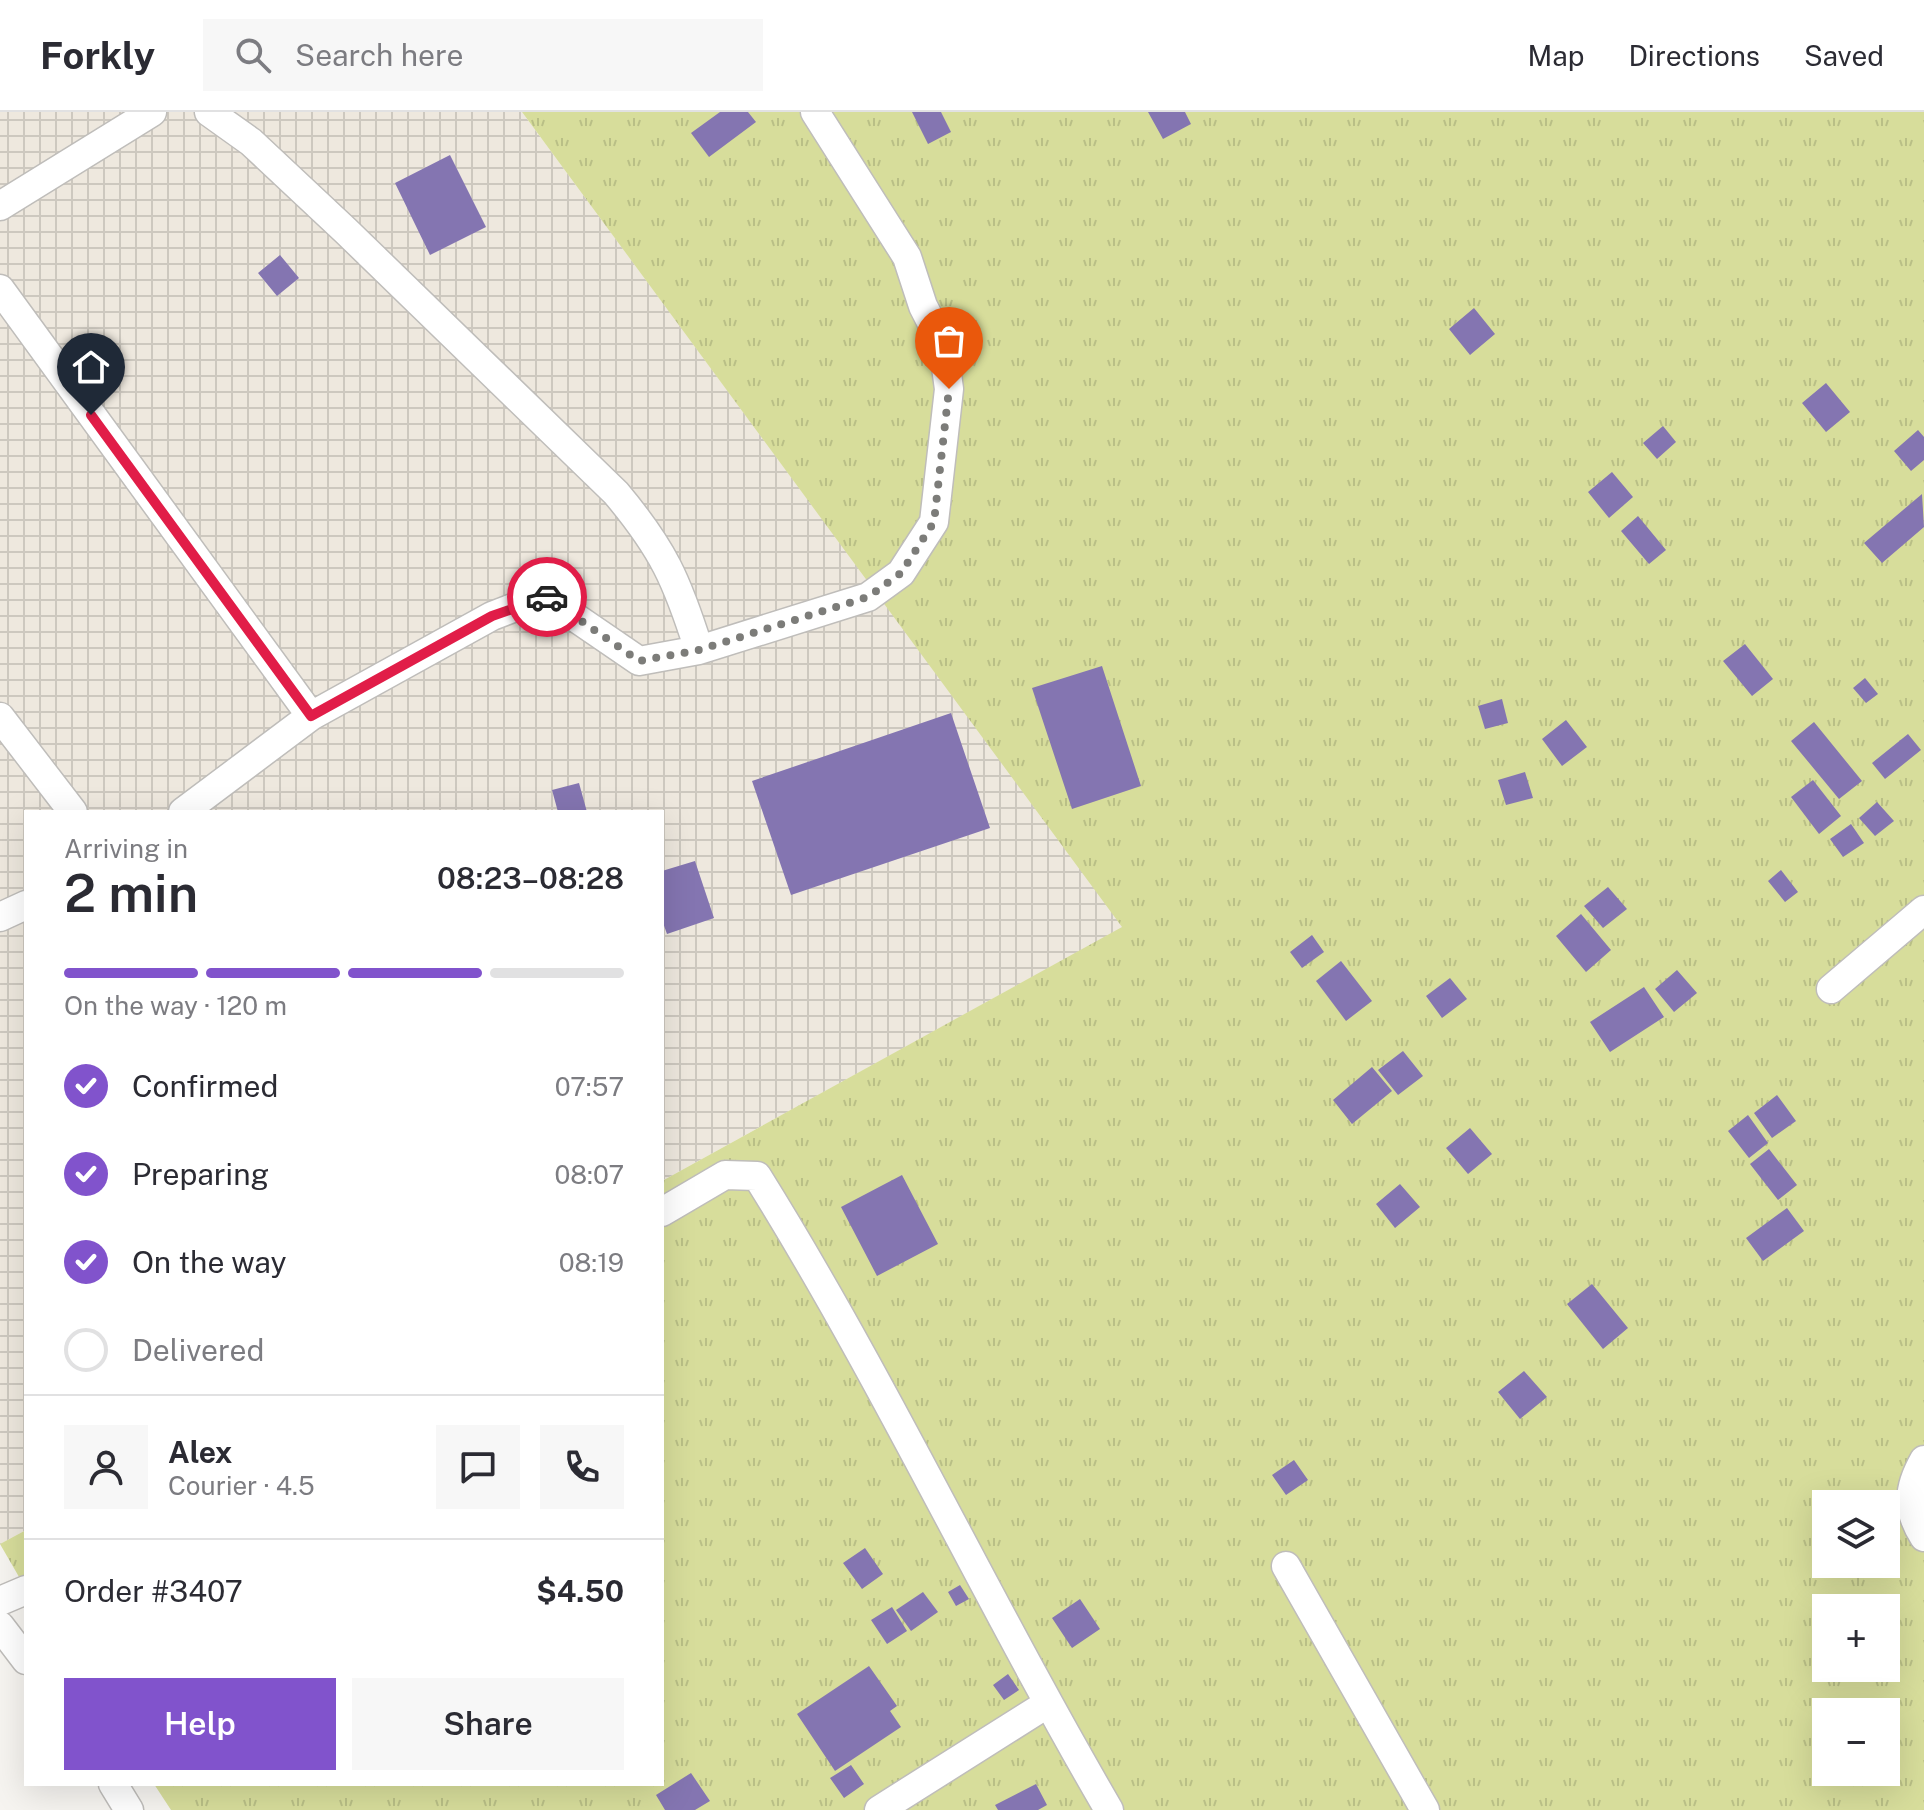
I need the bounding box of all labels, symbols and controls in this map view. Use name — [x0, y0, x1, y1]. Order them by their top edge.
search box — [203, 19, 763, 91]
text: Forkly — [40, 33, 155, 78]
icon: search — [231, 33, 275, 77]
text: Search here — [295, 37, 463, 73]
text: Map — [1528, 39, 1584, 72]
text: Directions — [1628, 39, 1760, 72]
text: Saved — [1804, 39, 1884, 72]
pin — [915, 307, 983, 389]
icon: bag — [927, 319, 971, 363]
pin — [57, 333, 125, 415]
icon: home — [69, 345, 113, 389]
courier — [507, 557, 587, 637]
icon: car — [525, 575, 569, 619]
text: Arriving in — [64, 833, 188, 864]
text: 08:23–08:28 — [437, 860, 624, 896]
text: 2 min — [64, 863, 198, 924]
text: On the way · 120 m — [64, 990, 287, 1021]
icon: check — [64, 1064, 108, 1108]
text: Confirmed — [132, 1068, 278, 1104]
text: 07:57 — [555, 1071, 624, 1102]
icon: check — [64, 1152, 108, 1196]
text: Preparing — [132, 1156, 269, 1192]
text: 08:07 — [555, 1159, 624, 1190]
icon: check — [64, 1240, 108, 1284]
text: On the way — [132, 1244, 286, 1280]
text: 08:19 — [559, 1247, 624, 1278]
text: Delivered — [132, 1332, 264, 1368]
button: person — [64, 1425, 148, 1509]
button: chat — [436, 1425, 520, 1509]
button: phone — [540, 1425, 624, 1509]
text: Alex — [168, 1434, 232, 1470]
text: Courier · 4.5 — [168, 1470, 315, 1501]
map controls — [1812, 1490, 1900, 1786]
button: layers — [1812, 1490, 1900, 1578]
text: Order #3407 — [64, 1573, 243, 1609]
text: $4.50 — [536, 1573, 624, 1609]
button: + — [1812, 1594, 1900, 1682]
button: Help — [64, 1678, 336, 1770]
button: Share — [352, 1678, 624, 1770]
button: − — [1812, 1698, 1900, 1786]

